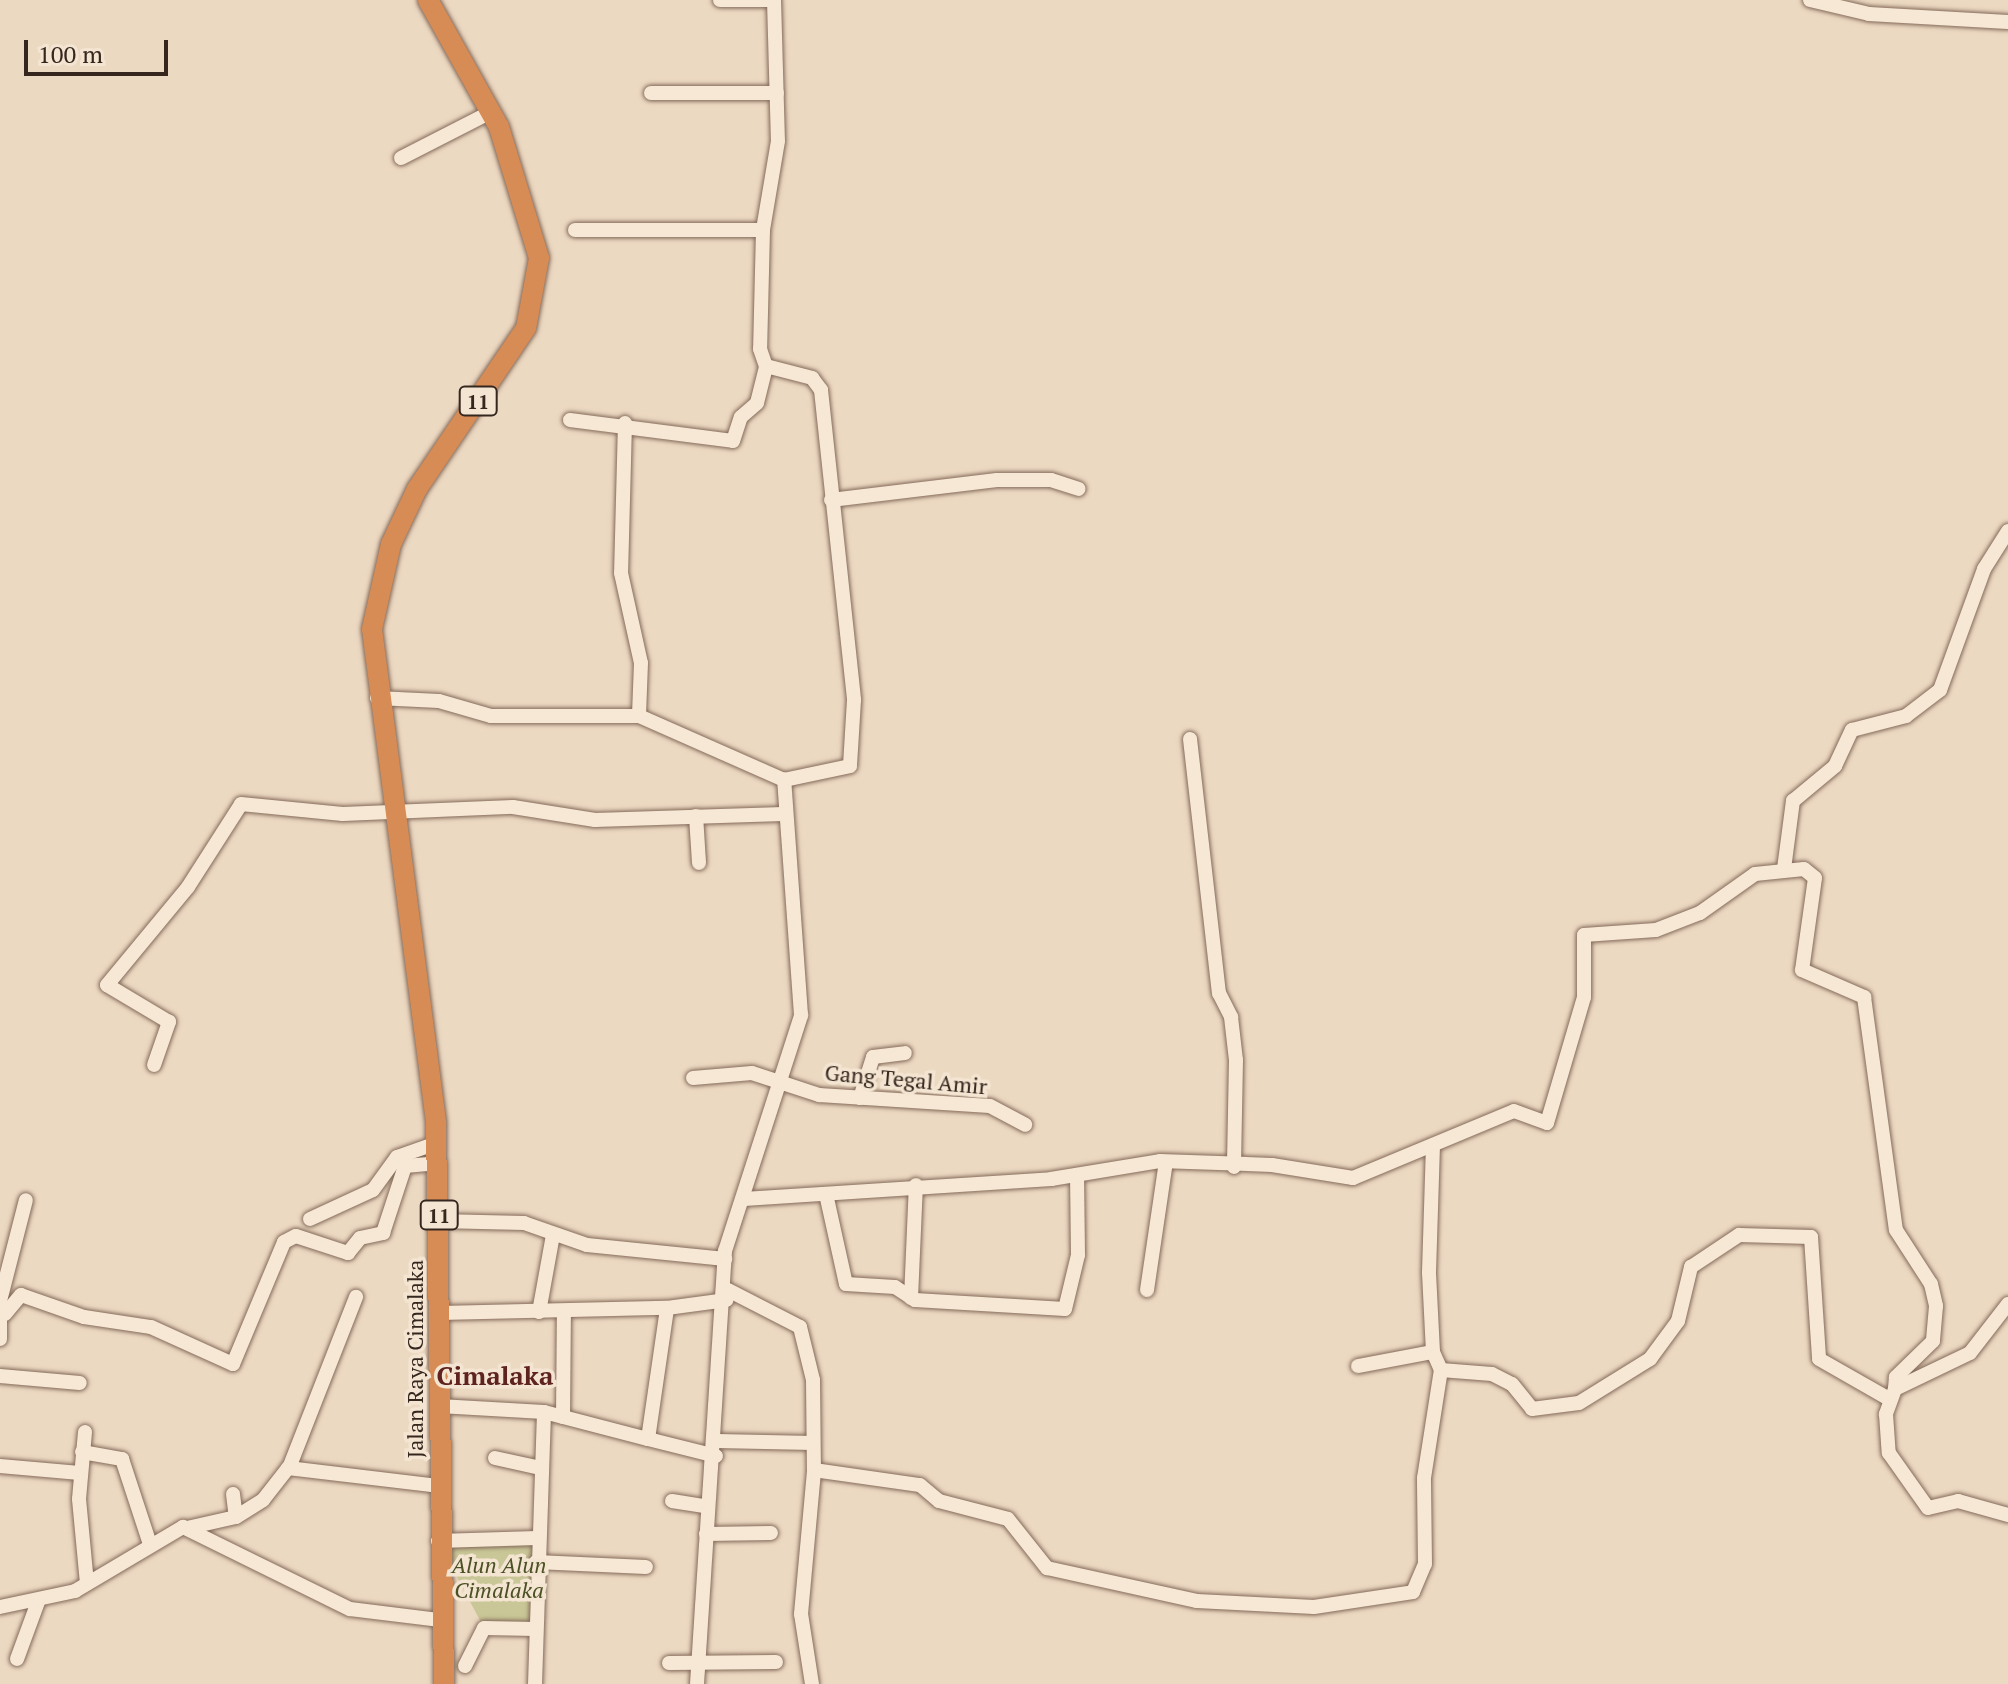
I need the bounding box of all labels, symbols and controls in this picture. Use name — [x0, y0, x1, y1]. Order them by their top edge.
scale bar — [28, 24, 172, 74]
text: 100 m — [38, 38, 103, 70]
road number: 11 — [458, 385, 498, 417]
street label: Gang Tegal Amir — [824, 1059, 988, 1099]
road number: 11 — [419, 1199, 459, 1231]
street label: Jalan Raya Cimalaka — [402, 1260, 428, 1458]
district label: Cimalaka — [437, 1360, 553, 1392]
park label: Alun Alun Cimalaka — [451, 1551, 547, 1602]

